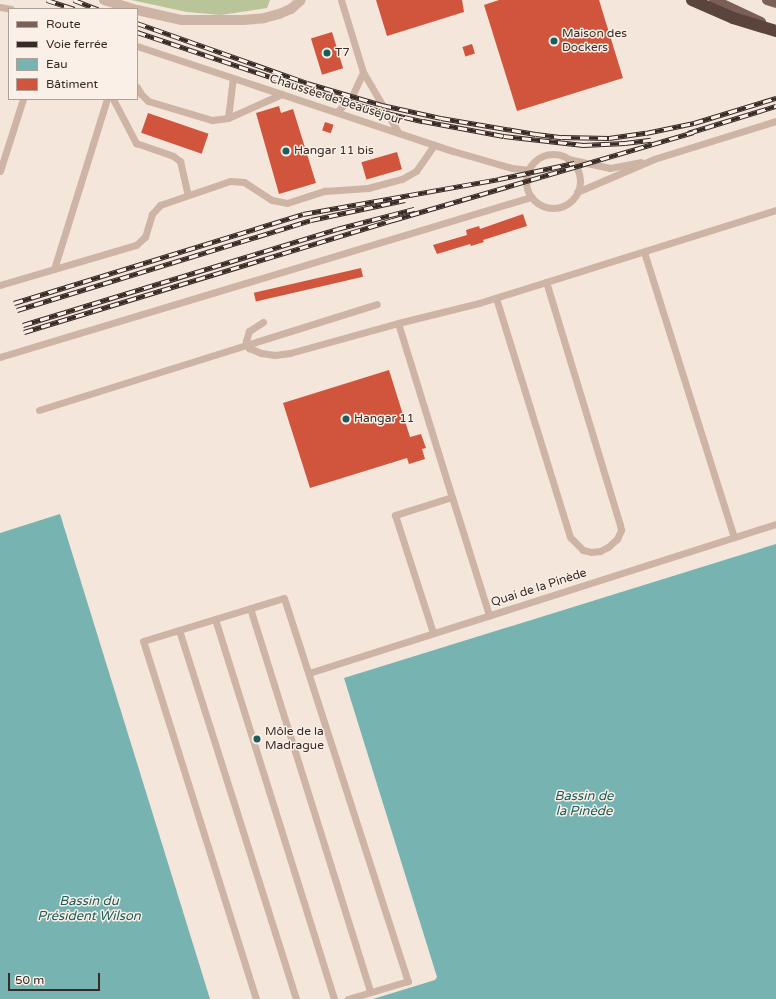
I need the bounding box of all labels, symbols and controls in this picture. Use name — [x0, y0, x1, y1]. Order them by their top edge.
legend — [8, 8, 138, 100]
text: Route — [46, 17, 80, 31]
place label: Maison des Dockers — [562, 27, 627, 55]
marker: Maison des Dockers — [549, 36, 559, 46]
text: Voie ferrée — [46, 37, 108, 51]
place label: T7 — [335, 46, 350, 60]
marker: T7 — [322, 48, 332, 58]
text: Eau — [46, 57, 68, 71]
street label: Chaussée de Beauséjour — [268, 72, 404, 128]
text: Bâtiment — [46, 77, 98, 91]
place label: Hangar 11 bis — [294, 144, 374, 158]
marker: Hangar 11 bis — [281, 146, 291, 156]
place label: Hangar 11 — [354, 412, 414, 426]
marker: Hangar 11 — [341, 414, 351, 424]
street label: Quai de la Pinède — [489, 566, 589, 610]
place label: Môle de la Madrague — [265, 725, 324, 753]
marker: Môle de la Madrague — [252, 734, 262, 744]
water label: Bassin de la Pinède — [555, 789, 613, 820]
water label: Bassin du Président Wilson — [37, 894, 141, 925]
scale bar — [10, 965, 102, 991]
text: 50 m — [15, 973, 44, 987]

